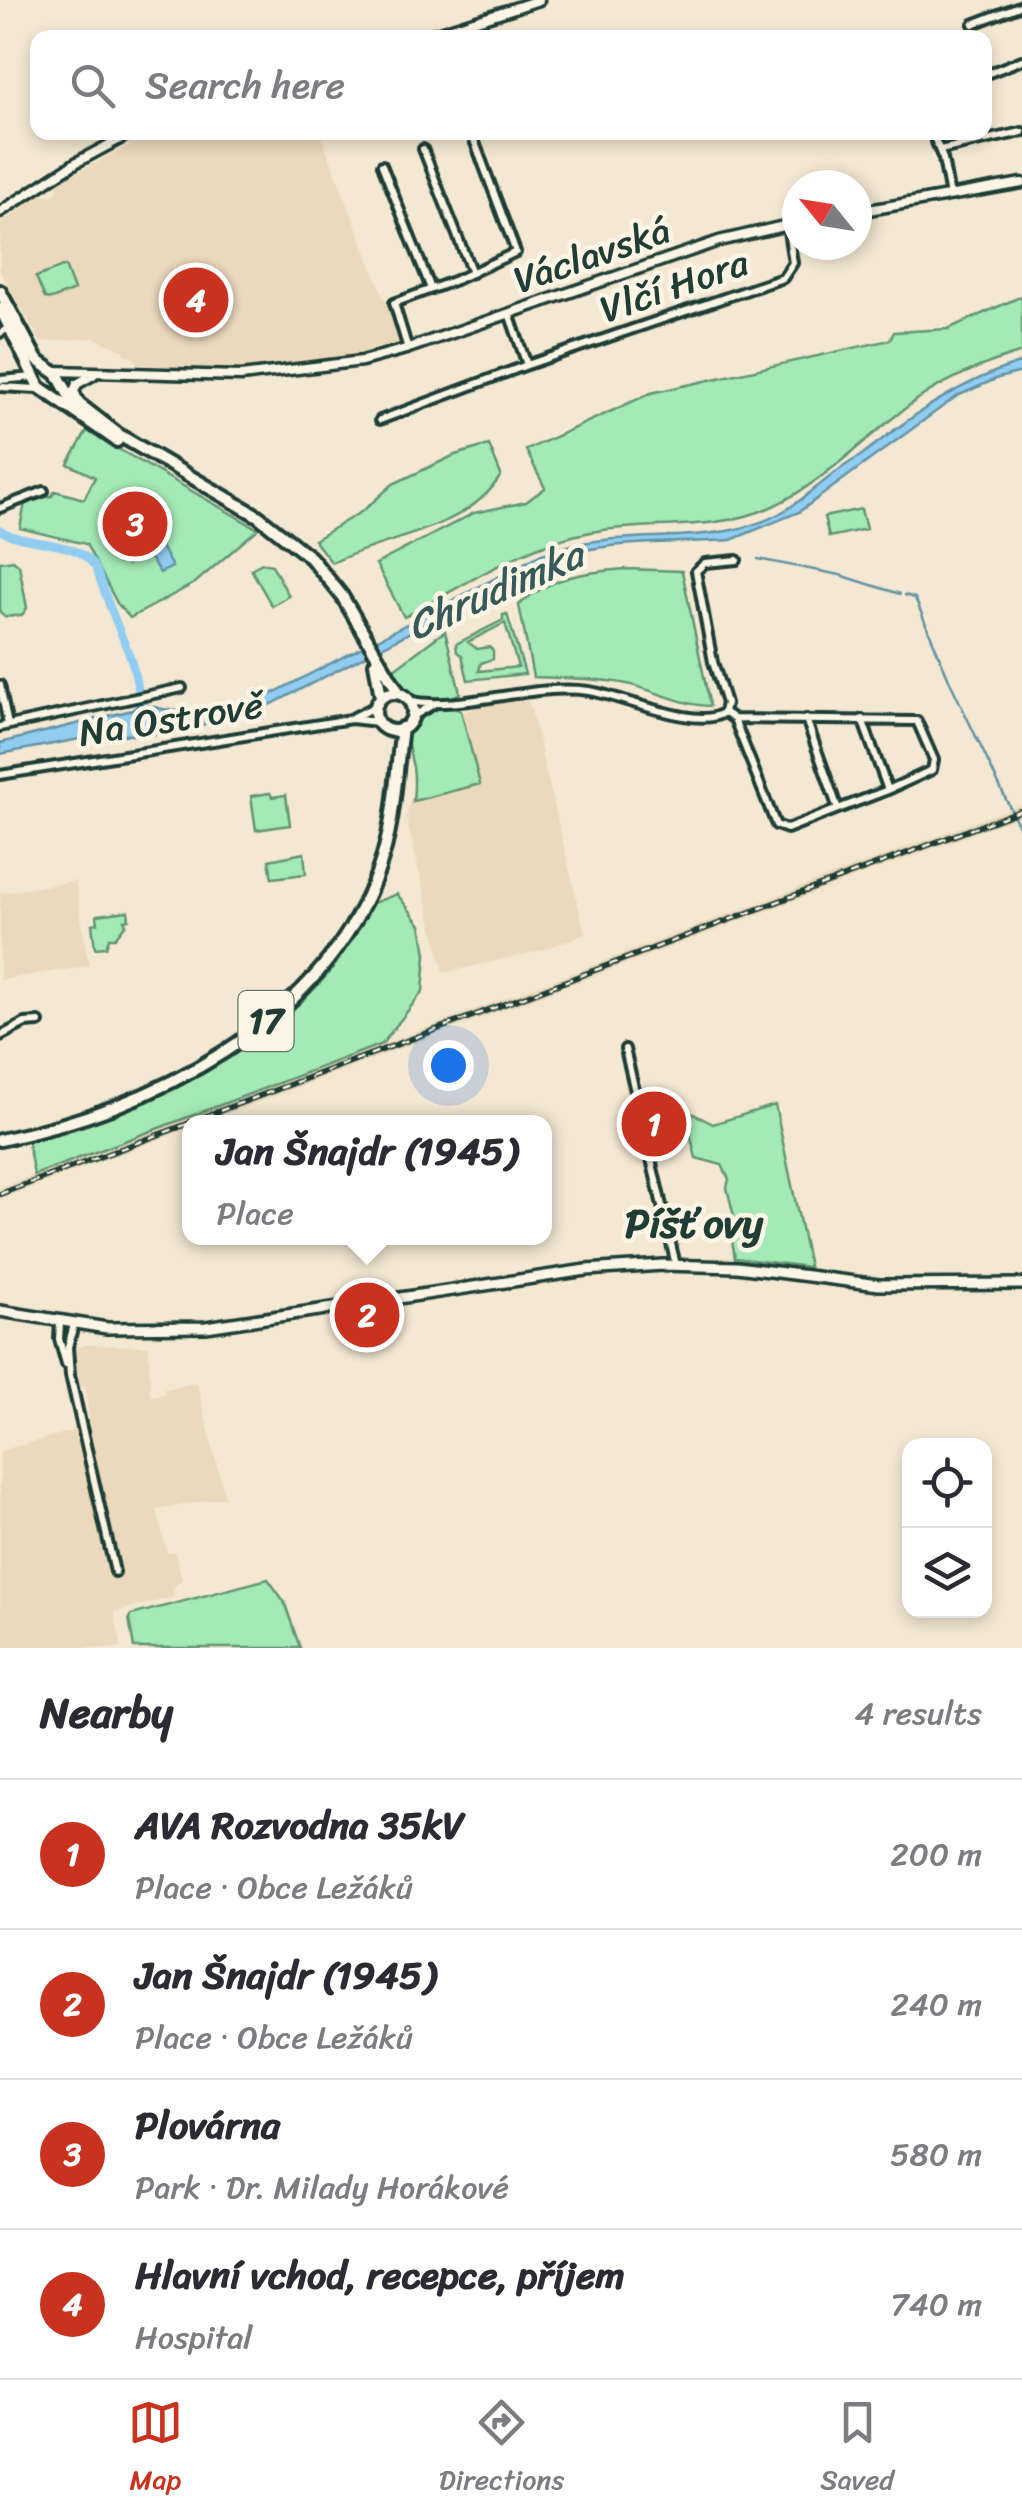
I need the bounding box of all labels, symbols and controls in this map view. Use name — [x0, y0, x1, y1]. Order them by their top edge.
search box — [30, 30, 992, 140]
text: Search here — [145, 52, 345, 119]
icon: search — [65, 58, 120, 113]
north arrow — [782, 170, 872, 260]
street label: Václavská — [504, 197, 680, 313]
street label: Vlčí Hora — [590, 229, 758, 343]
pin: 4 — [164, 262, 228, 338]
pin: 3 — [102, 486, 168, 562]
water label: Chrudimka — [395, 518, 599, 661]
street label: Na Ostrově — [74, 671, 271, 767]
road number: 17 — [238, 991, 294, 1051]
your location — [423, 1040, 474, 1091]
pin: 1 — [622, 1086, 686, 1162]
popup — [182, 1115, 552, 1245]
text: Jan Šnajdr (1945) — [217, 1118, 517, 1185]
text: Place — [217, 1185, 294, 1242]
district label: Píšťovy — [625, 1188, 764, 1259]
pin: 2 — [334, 1278, 400, 1352]
map controls — [902, 1438, 992, 1618]
button: locate — [902, 1438, 992, 1528]
button: layers — [902, 1528, 992, 1618]
text: Nearby — [40, 1676, 173, 1750]
text: 4 results — [854, 1685, 982, 1742]
text: AVA Rozvodna 35kV — [135, 1792, 465, 1859]
text: 1 — [66, 1826, 79, 1883]
text: 200 m — [890, 1826, 982, 1883]
text: Place · Obce Ležáků — [135, 1859, 413, 1916]
text: Jan Šnajdr (1945) — [135, 1942, 436, 2009]
text: 2 — [63, 1976, 82, 2033]
text: 240 m — [890, 1976, 982, 2033]
text: Place · Obce Ležáků — [135, 2009, 413, 2066]
text: Plovárna — [135, 2092, 280, 2159]
text: 3 — [64, 2126, 81, 2183]
text: 580 m — [890, 2126, 982, 2183]
text: Park · Dr. Milady Horákové — [135, 2159, 509, 2216]
text: Hlavní vchod, recepce, příjem — [135, 2242, 625, 2309]
text: 4 — [62, 2276, 83, 2333]
text: 740 m — [891, 2276, 982, 2333]
text: Hospital — [135, 2309, 252, 2366]
tab: Map — [128, 2395, 183, 2504]
tab: Directions — [439, 2395, 564, 2504]
tab: Saved — [820, 2395, 894, 2504]

